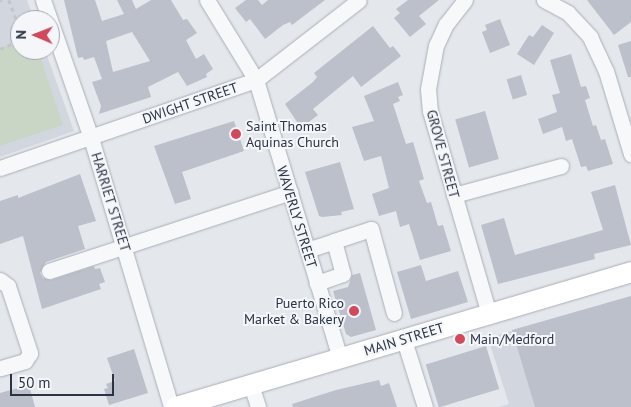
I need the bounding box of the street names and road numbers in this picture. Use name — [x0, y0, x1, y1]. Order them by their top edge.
street label: DWIGHT STREET — [140, 79, 240, 127]
street label: GROVE STREET — [423, 108, 463, 200]
street label: HARRIET STREET — [88, 150, 134, 254]
street label: WAVERLY STREET — [273, 164, 321, 270]
street label: MAIN STREET — [362, 319, 446, 359]

